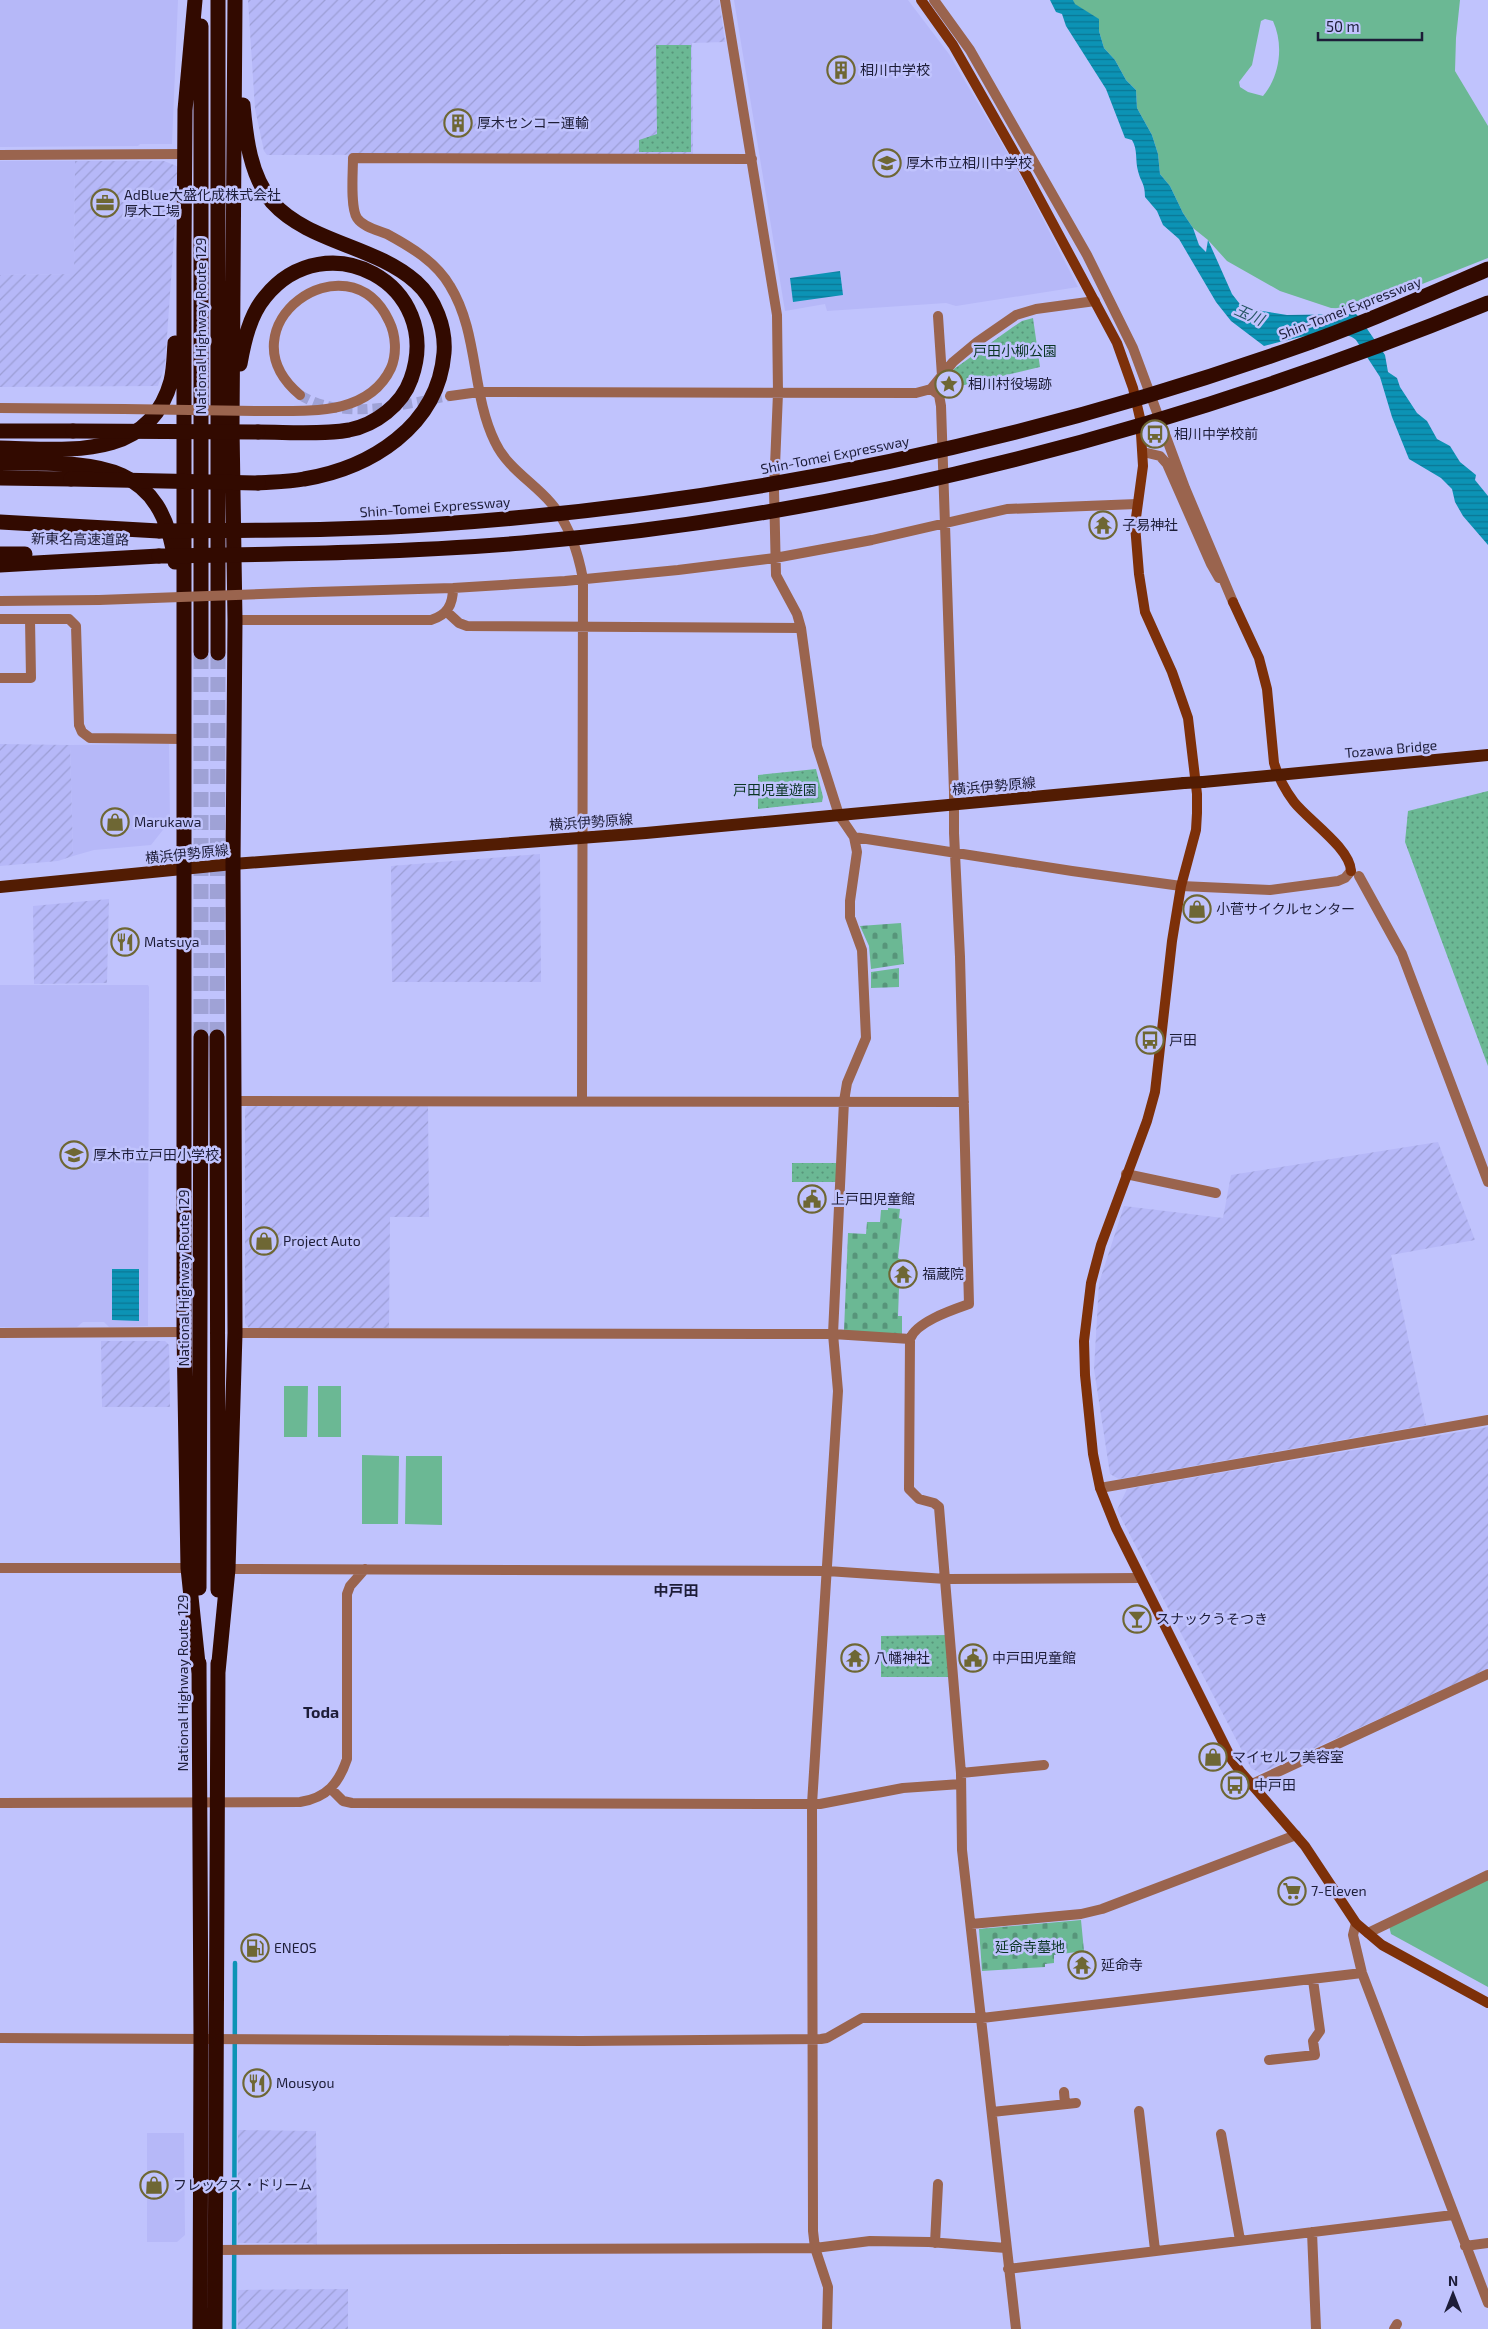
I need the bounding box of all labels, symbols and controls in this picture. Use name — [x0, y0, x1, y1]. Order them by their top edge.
scale bar — [1318, 10, 1422, 42]
text: 50 m — [1326, 17, 1360, 35]
building icon: 相川中学校 — [826, 55, 856, 85]
place label: 相川中学校 — [860, 61, 930, 78]
building icon: 厚木センコー運輸 — [443, 108, 473, 138]
place label: 厚木センコー運輸 — [477, 114, 589, 131]
school or university icon: 厚木市立相川中学校 — [872, 148, 902, 178]
place label: 厚木市立相川中学校 — [906, 154, 1032, 171]
place label: AdBlue大盛化成株式会社 厚木工場 — [124, 186, 281, 219]
office icon: AdBlue大盛化成株式会社 厚木工場 — [90, 188, 120, 218]
street label: National Highway Route 129 — [192, 237, 209, 415]
street label: Shin-Tomei Expressway — [1276, 272, 1424, 343]
water label: 玉川 — [1232, 300, 1269, 329]
park label: 戸田小柳公園 — [973, 342, 1057, 359]
place icon: 相川村役場跡 — [934, 369, 964, 399]
place label: 相川村役場跡 — [968, 375, 1052, 392]
bus stop icon: 相川中学校前 — [1140, 419, 1170, 449]
place label: 相川中学校前 — [1174, 425, 1258, 442]
street label: Shin-Tomei Expressway — [759, 432, 911, 477]
street label: Shin-Tomei Expressway — [359, 493, 512, 520]
temple icon: 子易神社 — [1088, 510, 1118, 540]
place label: 子易神社 — [1122, 516, 1178, 533]
street label: 新東名高速道路 — [31, 529, 129, 548]
street label: Tozawa Bridge — [1344, 736, 1438, 761]
street label: 横浜伊勢原線 — [951, 773, 1037, 798]
park label: 戸田児童遊園 — [733, 781, 817, 798]
shop icon: Marukawa — [100, 807, 130, 837]
street label: 横浜伊勢原線 — [548, 810, 633, 833]
place label: Marukawa — [134, 813, 202, 830]
street label: 横浜伊勢原線 — [144, 841, 230, 866]
shop icon: 小菅サイクルセンター — [1182, 894, 1212, 924]
place label: 小菅サイクルセンター — [1216, 900, 1355, 917]
restaurant icon: Matsuya — [110, 927, 140, 957]
place label: Matsuya — [144, 933, 199, 950]
bus stop icon: 戸田 — [1135, 1025, 1165, 1055]
place label: 戸田 — [1169, 1031, 1197, 1048]
school or university icon: 厚木市立戸田小学校 — [59, 1140, 89, 1170]
place label: 厚木市立戸田小学校 — [93, 1146, 219, 1163]
public building icon: 上戸田児童館 — [797, 1184, 827, 1214]
street label: National Highway Route 129 — [175, 1189, 192, 1367]
place label: 上戸田児童館 — [831, 1190, 915, 1207]
shop icon: Project Auto — [249, 1226, 279, 1256]
place label: Project Auto — [283, 1232, 361, 1249]
temple icon: 福蔵院 — [888, 1259, 918, 1289]
place label: 福蔵院 — [922, 1265, 964, 1282]
district label: 中戸田 — [653, 1581, 699, 1599]
street label: National Highway Route 129 — [174, 1594, 191, 1772]
bar icon: スナックうそつき — [1122, 1604, 1152, 1634]
place label: スナックうそつき — [1156, 1610, 1268, 1627]
temple icon: 八幡神社 — [840, 1643, 870, 1673]
public building icon: 中戸田児童館 — [958, 1643, 988, 1673]
place label: 八幡神社 — [874, 1649, 930, 1666]
place label: 中戸田児童館 — [992, 1649, 1076, 1666]
district label: Toda — [303, 1702, 339, 1721]
shop icon: マイセルフ美容室 — [1198, 1742, 1228, 1772]
place label: マイセルフ美容室 — [1232, 1748, 1344, 1765]
bus stop icon: 中戸田 — [1220, 1770, 1250, 1800]
place label: 中戸田 — [1254, 1776, 1296, 1793]
supermarket icon: 7-Eleven — [1277, 1876, 1307, 1906]
place label: 7-Eleven — [1311, 1882, 1367, 1899]
fuel station icon: ENEOS — [240, 1933, 270, 1963]
park label: 延命寺墓地 — [995, 1938, 1065, 1955]
place label: ENEOS — [274, 1939, 317, 1956]
temple icon: 延命寺 — [1067, 1950, 1097, 1980]
place label: 延命寺 — [1101, 1956, 1143, 1973]
restaurant icon: Mousyou — [242, 2068, 272, 2098]
place label: Mousyou — [276, 2074, 335, 2091]
shop icon: フレックス・ドリーム — [139, 2170, 169, 2200]
place label: フレックス・ドリーム — [173, 2176, 312, 2193]
north arrow — [1428, 2269, 1478, 2319]
text: N — [1448, 2272, 1458, 2289]

